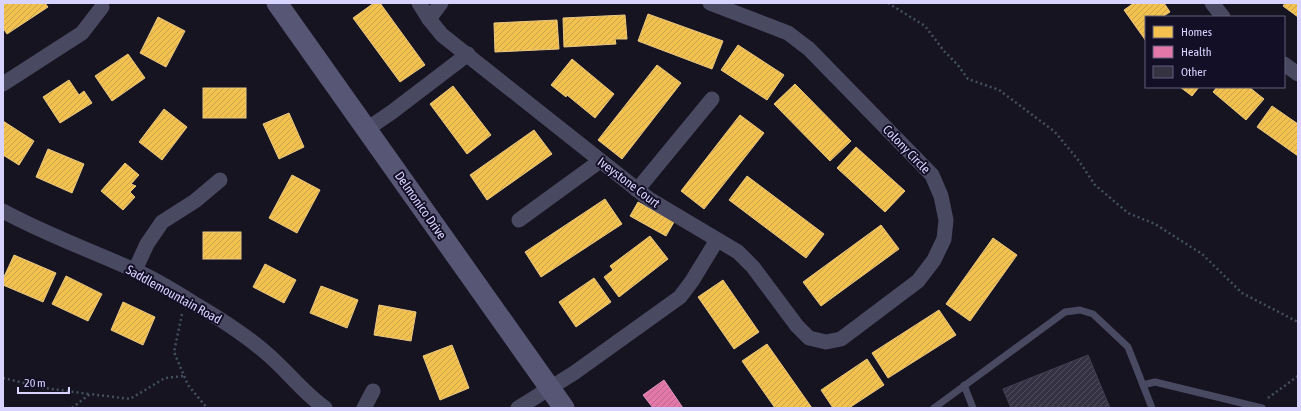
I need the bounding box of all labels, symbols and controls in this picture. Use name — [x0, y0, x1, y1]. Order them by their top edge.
legend — [1145, 16, 1285, 88]
text: Homes — [1181, 25, 1212, 39]
text: Health — [1181, 45, 1211, 59]
text: Other — [1181, 65, 1207, 79]
street label: Colony Circle — [880, 122, 933, 177]
street label: Iveystone Court — [595, 154, 663, 211]
street label: Delmonico Drive — [392, 168, 450, 242]
street label: Saddlemountain Road — [123, 262, 224, 327]
scale bar — [18, 369, 69, 395]
text: 20 m — [24, 376, 46, 390]

